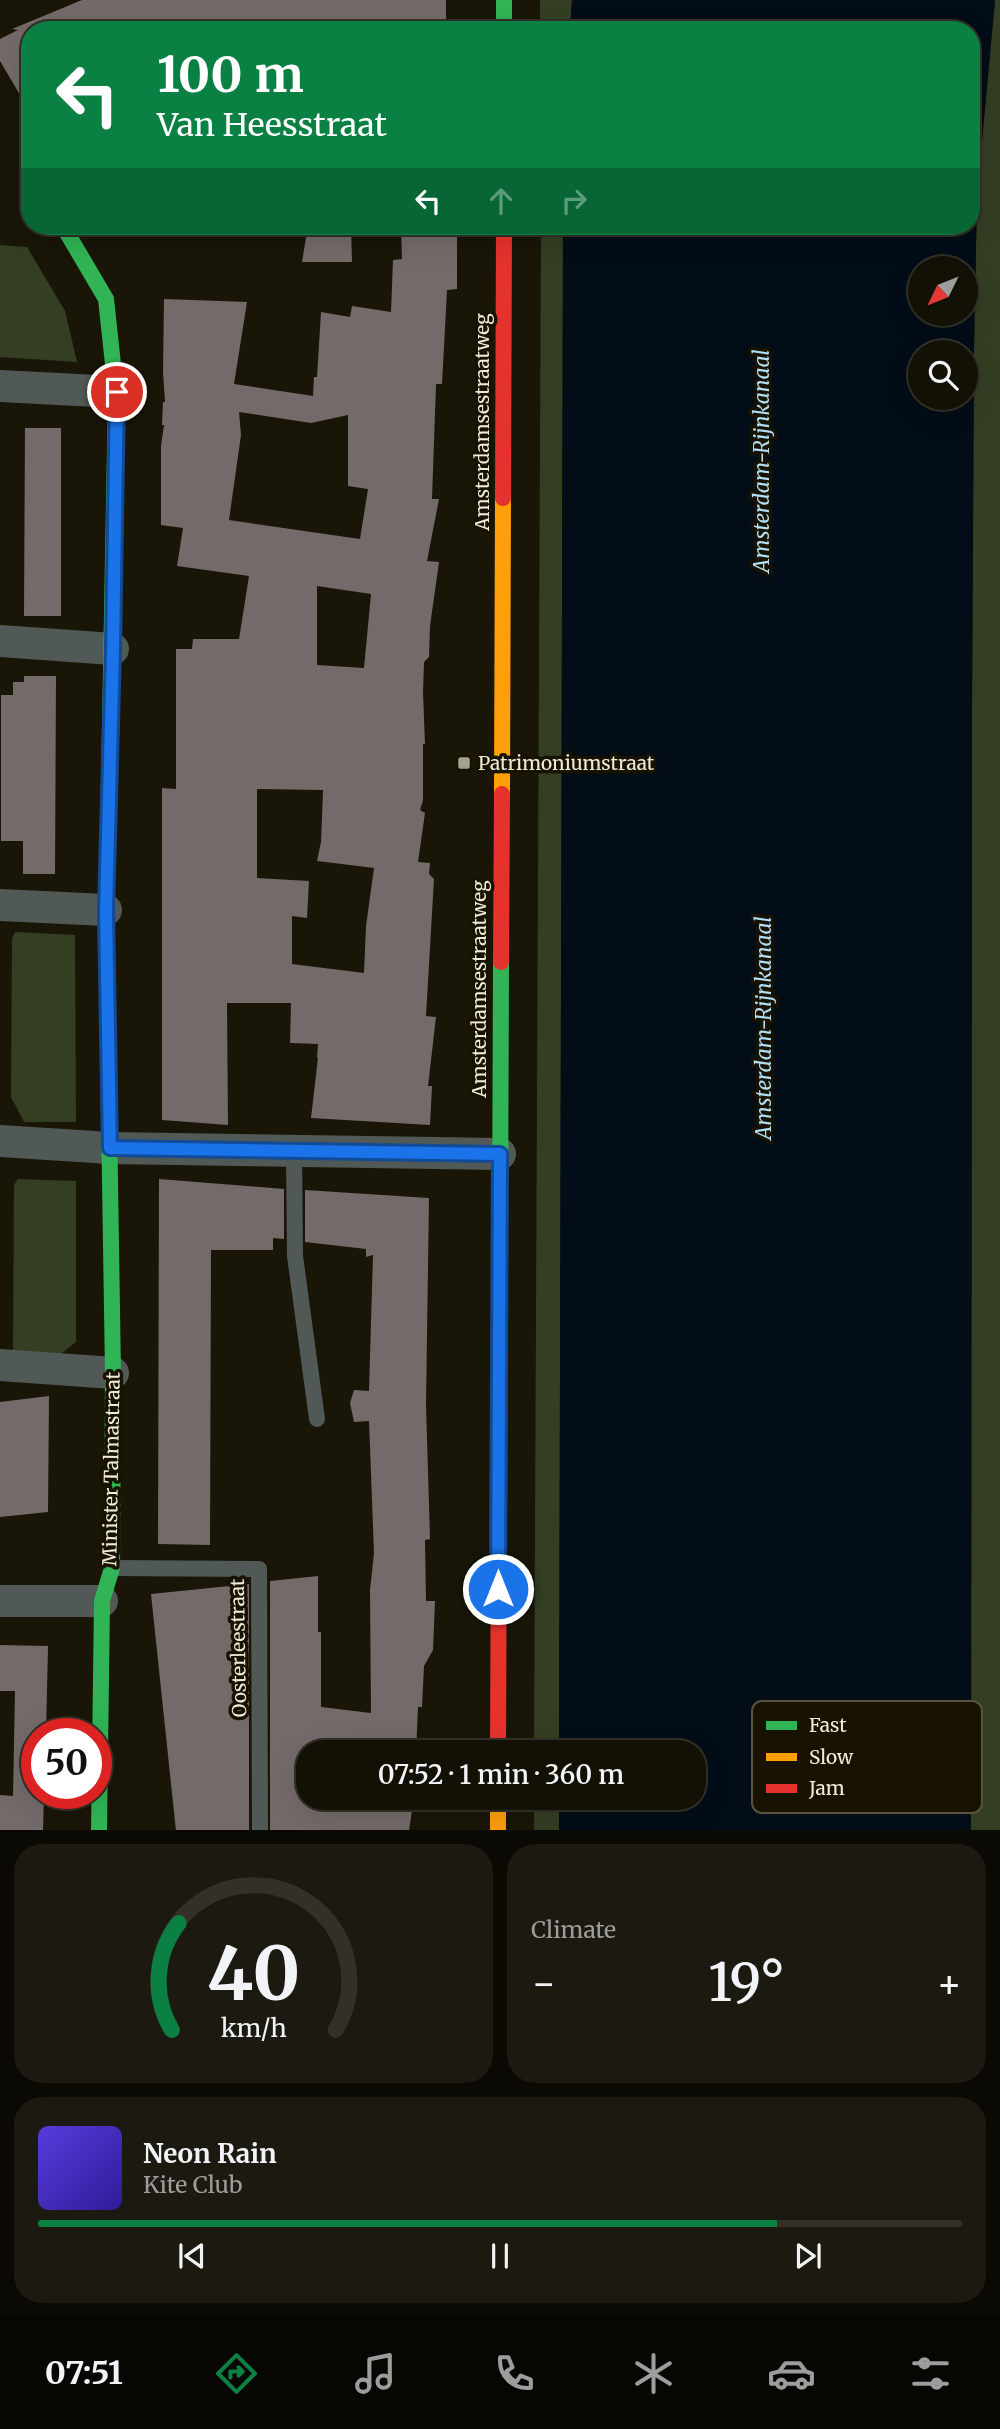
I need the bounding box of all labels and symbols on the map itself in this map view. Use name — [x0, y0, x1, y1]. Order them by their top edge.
north arrow — [908, 256, 978, 326]
street label: Amsterdamsestraatweg — [470, 313, 494, 532]
water label: Amsterdam-Rijnkanaal — [748, 349, 775, 575]
pin — [87, 362, 147, 422]
place label: Patrimoniumstraat — [478, 751, 655, 775]
marker: Patrimoniumstraat — [456, 755, 472, 771]
street label: Amsterdamsestraatweg — [467, 880, 491, 1099]
water label: Amsterdam-Rijnkanaal — [750, 916, 777, 1142]
street label: Minister Talmastraat — [97, 1371, 125, 1566]
position arrow — [461, 1552, 535, 1626]
street label: Oosterleestraat — [225, 1578, 251, 1718]
legend — [752, 1701, 982, 1813]
text: Fast — [809, 1713, 847, 1737]
speed limit sign: 50 — [21, 1718, 112, 1809]
text: Slow — [809, 1745, 854, 1769]
text: Jam — [808, 1776, 845, 1800]

